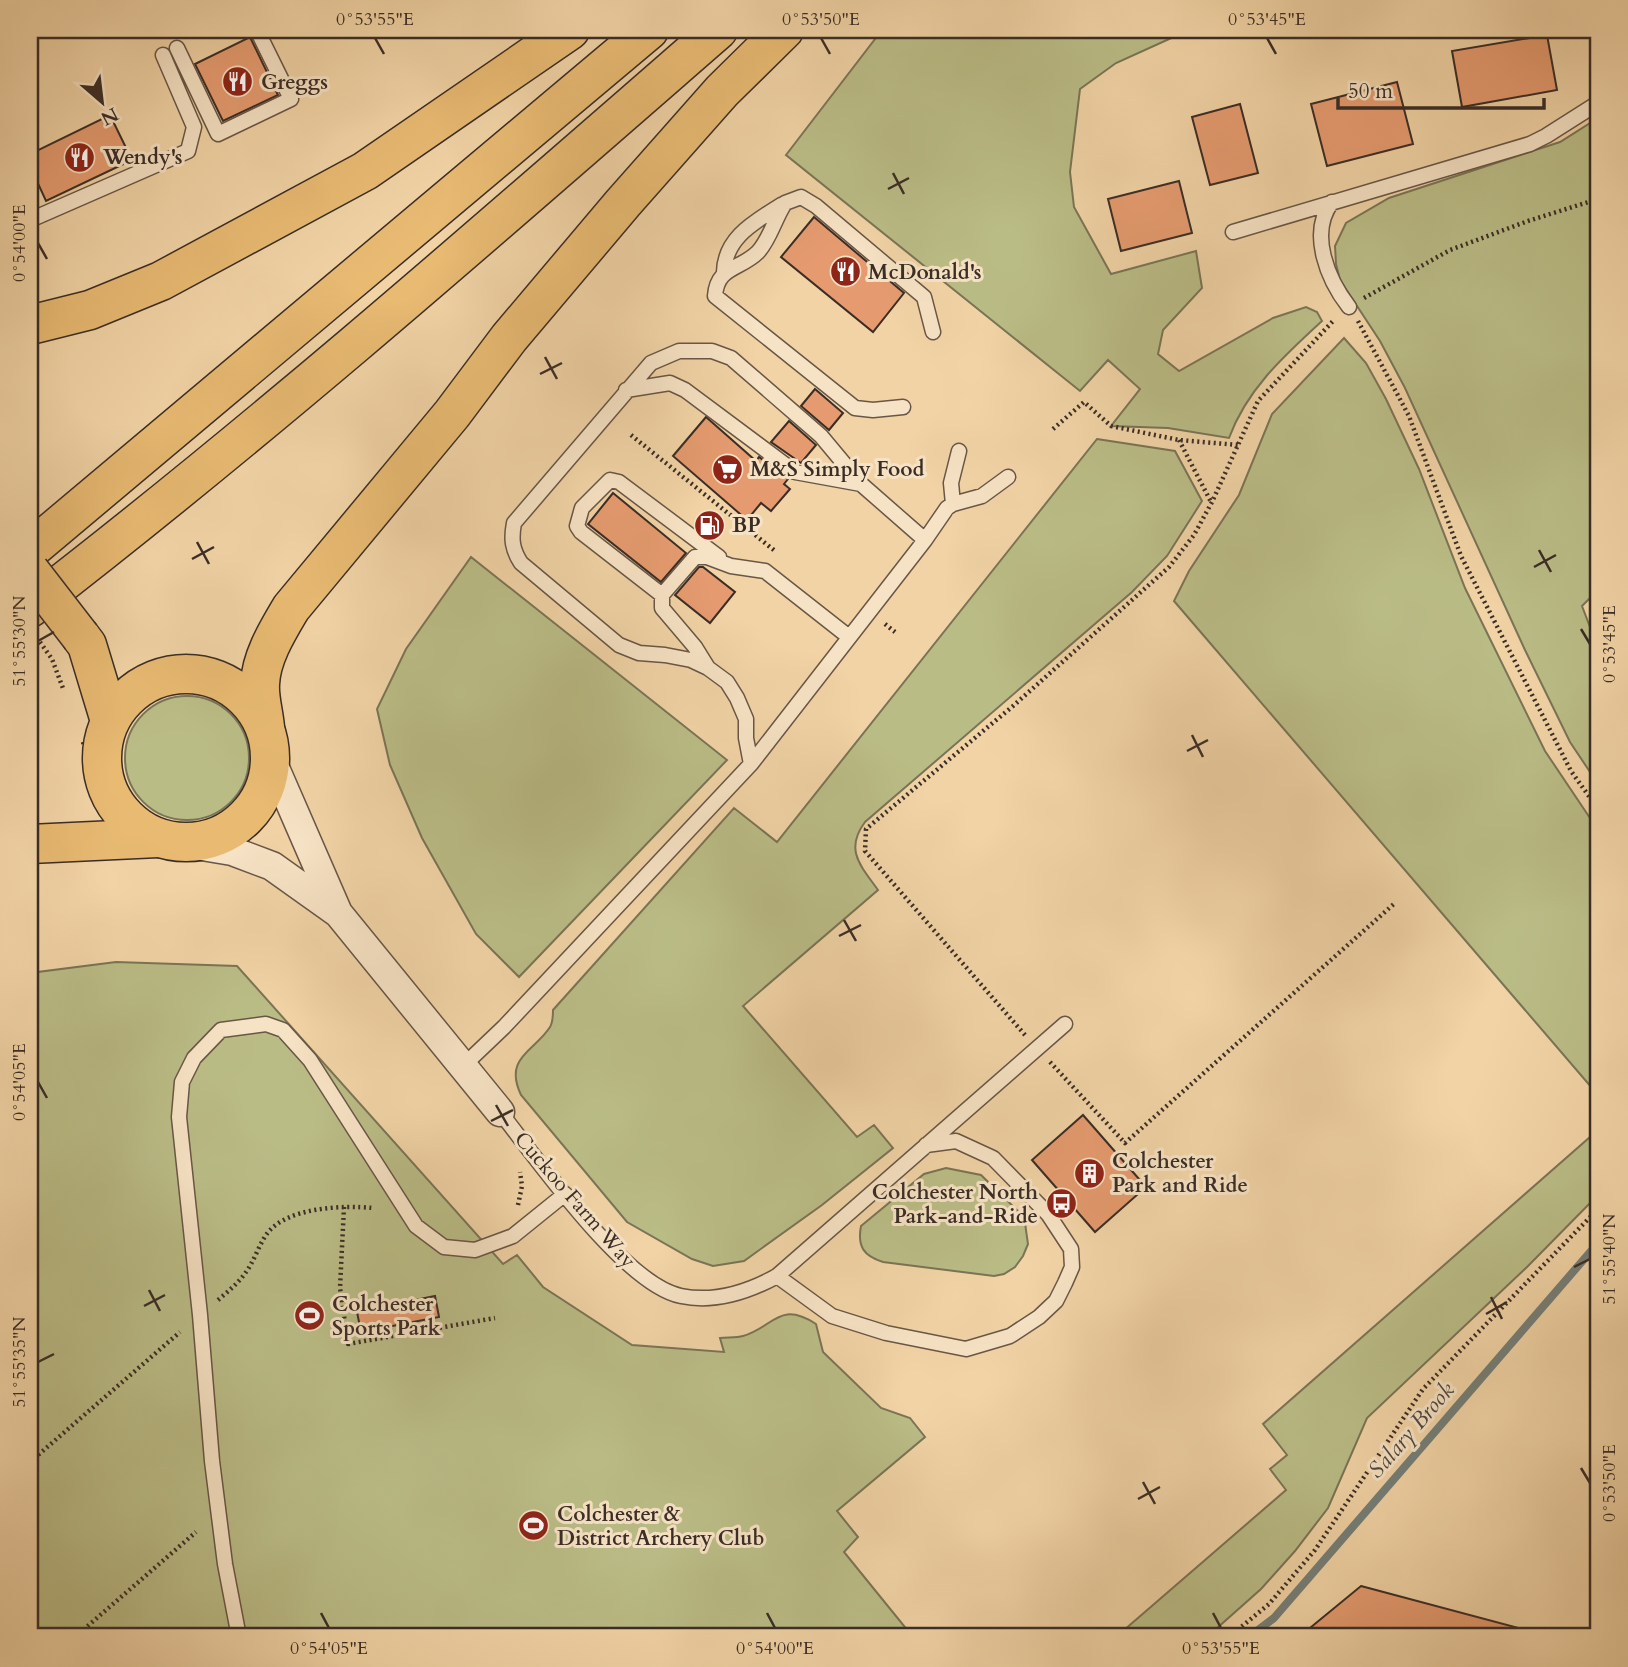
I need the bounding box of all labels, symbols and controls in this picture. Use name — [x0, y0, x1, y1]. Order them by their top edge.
text: 0°53'55"E — [336, 7, 414, 32]
text: 0°53'50"E — [782, 7, 860, 32]
text: 0°53'45"E — [1228, 7, 1306, 32]
restaurant icon: Greggs — [221, 65, 255, 99]
north arrow — [66, 66, 136, 136]
scale bar — [1338, 66, 1544, 110]
place label: Greggs — [261, 68, 328, 97]
text: 50 m — [1348, 77, 1393, 106]
text: N — [96, 101, 123, 132]
restaurant icon: Wendy's — [63, 140, 97, 174]
place label: Wendy's — [102, 143, 183, 172]
text: 0°54'00"E — [7, 204, 32, 282]
restaurant icon: McDonald's — [828, 255, 862, 289]
place label: McDonald's — [868, 258, 982, 287]
supermarket icon: M&S Simply Food — [710, 452, 744, 486]
place label: M&S Simply Food — [750, 455, 925, 484]
fuel station icon: BP — [692, 508, 726, 542]
place label: BP — [732, 511, 761, 540]
text: 51°55'30"N — [7, 595, 32, 687]
text: 0°53'45"E — [1597, 605, 1622, 683]
text: 0°54'05"E — [7, 1043, 32, 1121]
street label: Cuckoo Farm Way — [508, 1125, 642, 1275]
place label: Colchester Park and Ride — [1112, 1147, 1248, 1200]
building icon: Colchester Park and Ride — [1072, 1156, 1106, 1190]
place label: Colchester North Park-and-Ride — [872, 1178, 1038, 1231]
bus stop icon: Colchester North Park-and-Ride — [1044, 1187, 1078, 1221]
text: 51°55'40"N — [1597, 1213, 1622, 1305]
place label: Colchester Sports Park — [332, 1290, 441, 1343]
sports icon: Colchester Sports Park — [292, 1299, 326, 1333]
text: 51°55'35"N — [7, 1316, 32, 1408]
water label: Salary Brook — [1361, 1375, 1462, 1485]
text: 0°53'50"E — [1597, 1444, 1622, 1522]
place label: Colchester & District Archery Club — [557, 1500, 765, 1553]
sports icon: Colchester & District Archery Club — [517, 1509, 551, 1543]
text: 0°54'05"E — [290, 1636, 368, 1661]
text: 0°54'00"E — [736, 1636, 814, 1661]
text: 0°53'55"E — [1182, 1636, 1260, 1661]

